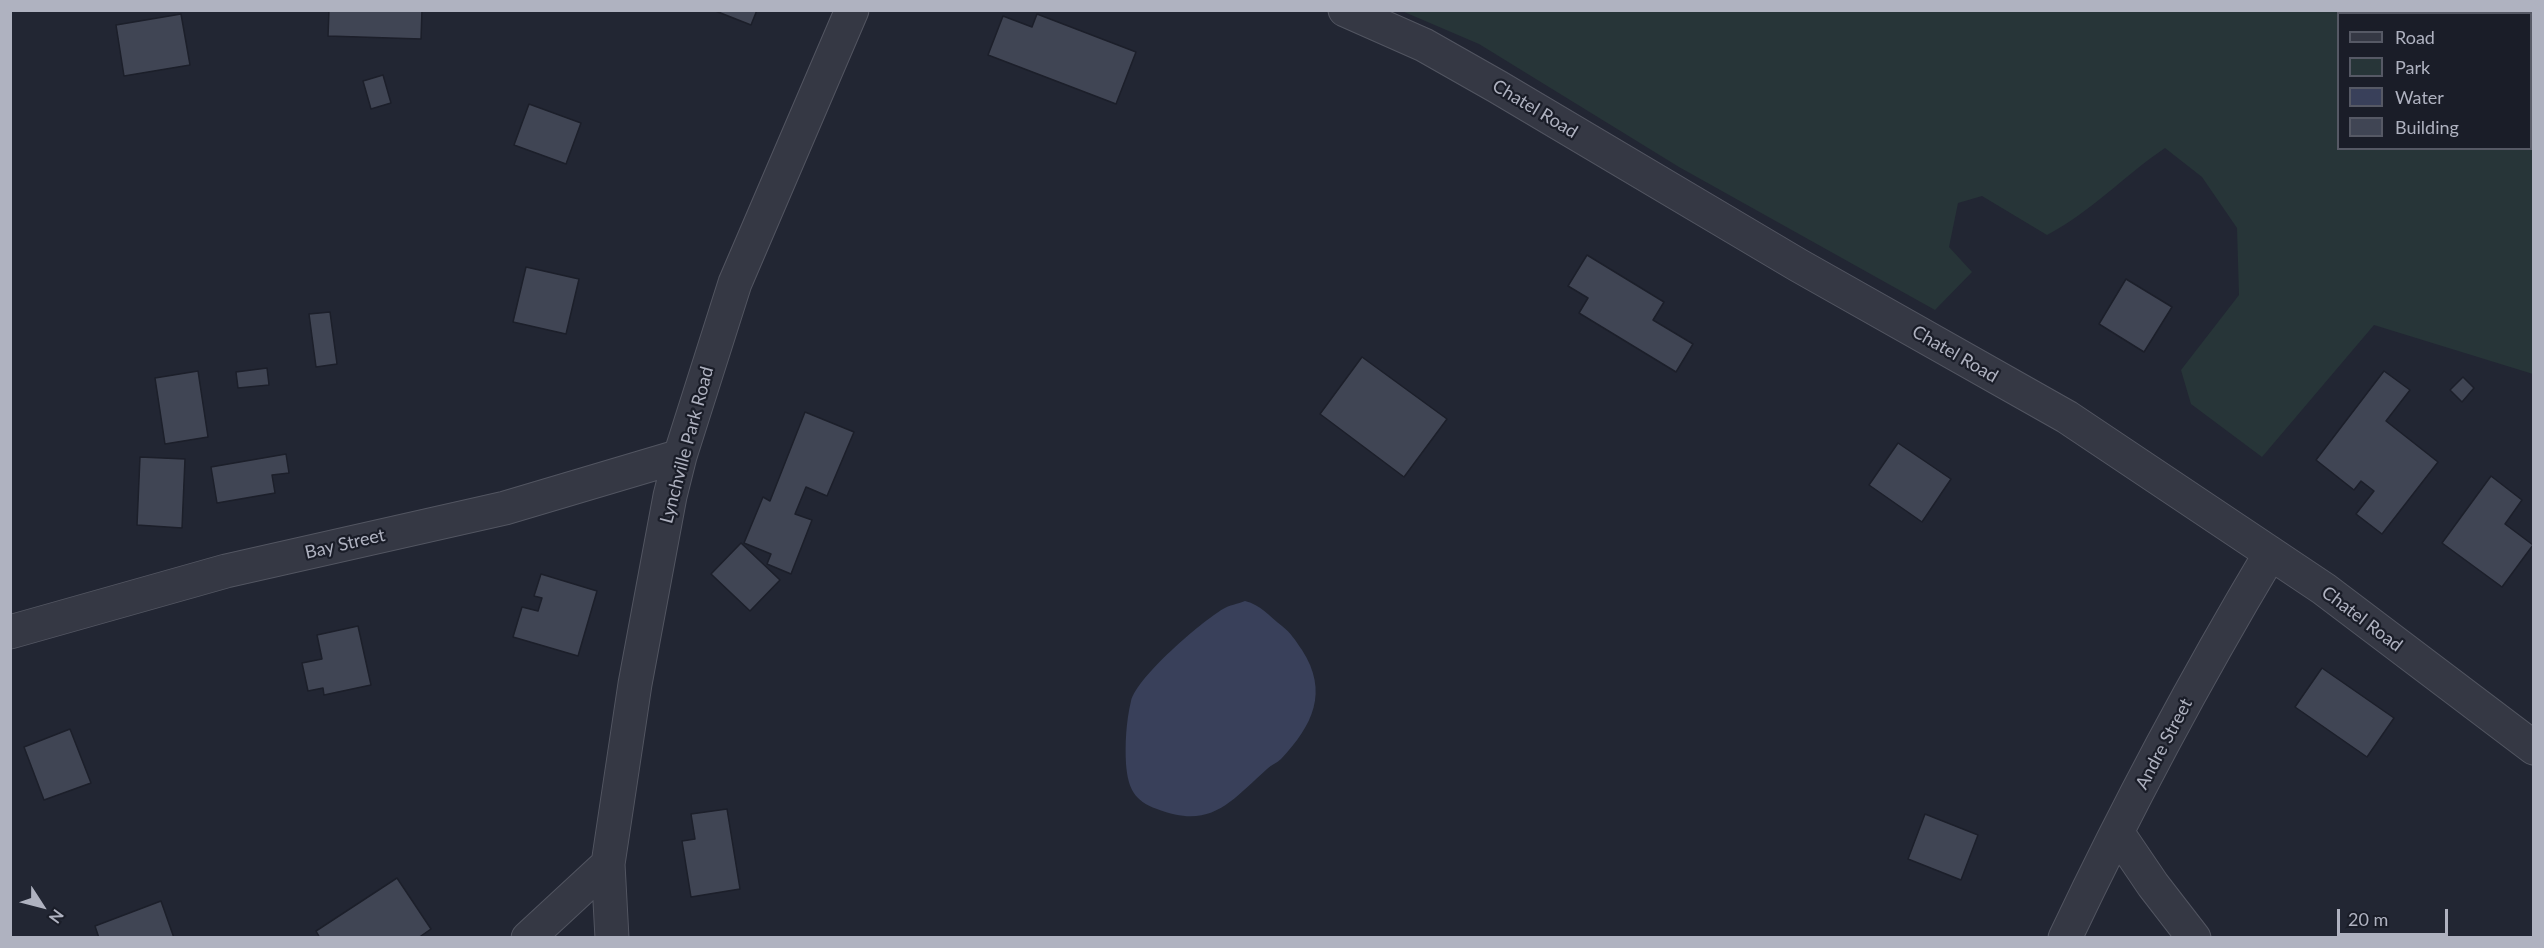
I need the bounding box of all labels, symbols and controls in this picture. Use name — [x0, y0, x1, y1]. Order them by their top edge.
legend — [2337, 12, 2532, 150]
text: Road — [2395, 26, 2435, 48]
text: Park — [2395, 56, 2430, 78]
street label: Chatel Road — [1488, 75, 1582, 143]
text: Water — [2395, 86, 2444, 108]
text: Building — [2395, 116, 2459, 138]
street label: Chatel Road — [1908, 321, 2002, 387]
street label: Lynchville Park Road — [656, 364, 718, 526]
street label: Bay Street — [303, 524, 387, 564]
street label: Chatel Road — [2317, 582, 2407, 656]
street label: Andre Street — [2131, 695, 2197, 793]
north arrow — [12, 876, 72, 936]
scale bar — [2340, 897, 2451, 935]
text: N — [46, 906, 68, 927]
text: 20 m — [2348, 908, 2388, 930]

